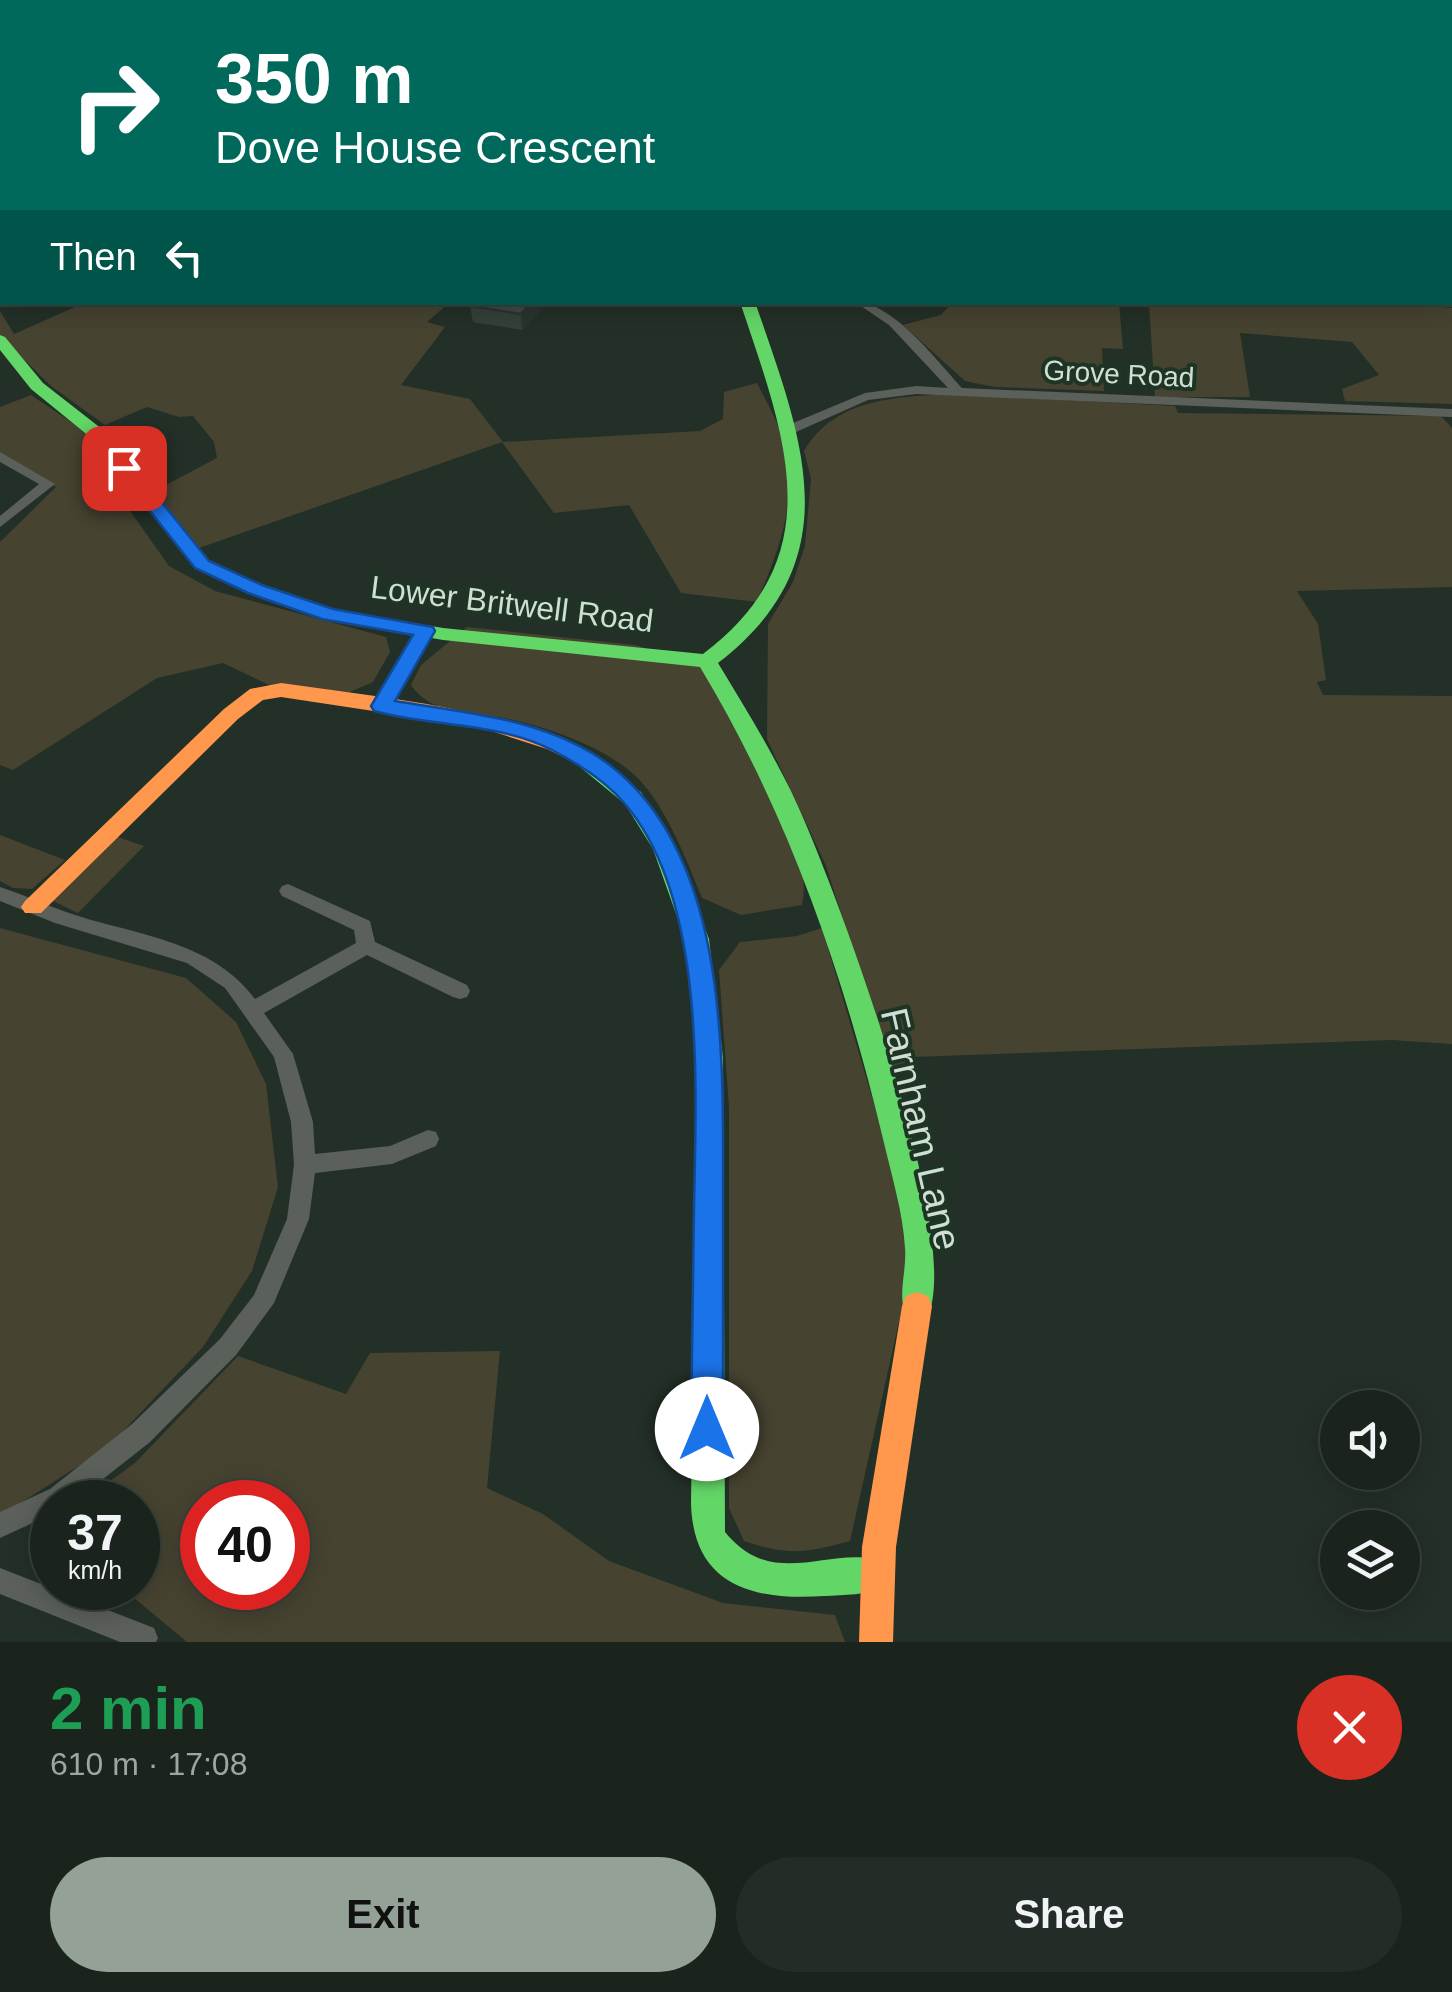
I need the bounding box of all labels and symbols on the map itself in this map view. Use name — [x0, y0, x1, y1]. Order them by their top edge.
street label: Grove Road — [1043, 355, 1195, 393]
pin — [82, 426, 167, 511]
street label: Lower Britwell Road — [369, 569, 655, 639]
street label: Farnham Lane — [873, 1004, 969, 1254]
position arrow — [655, 1377, 759, 1481]
speed limit sign: 40 — [180, 1480, 310, 1610]

